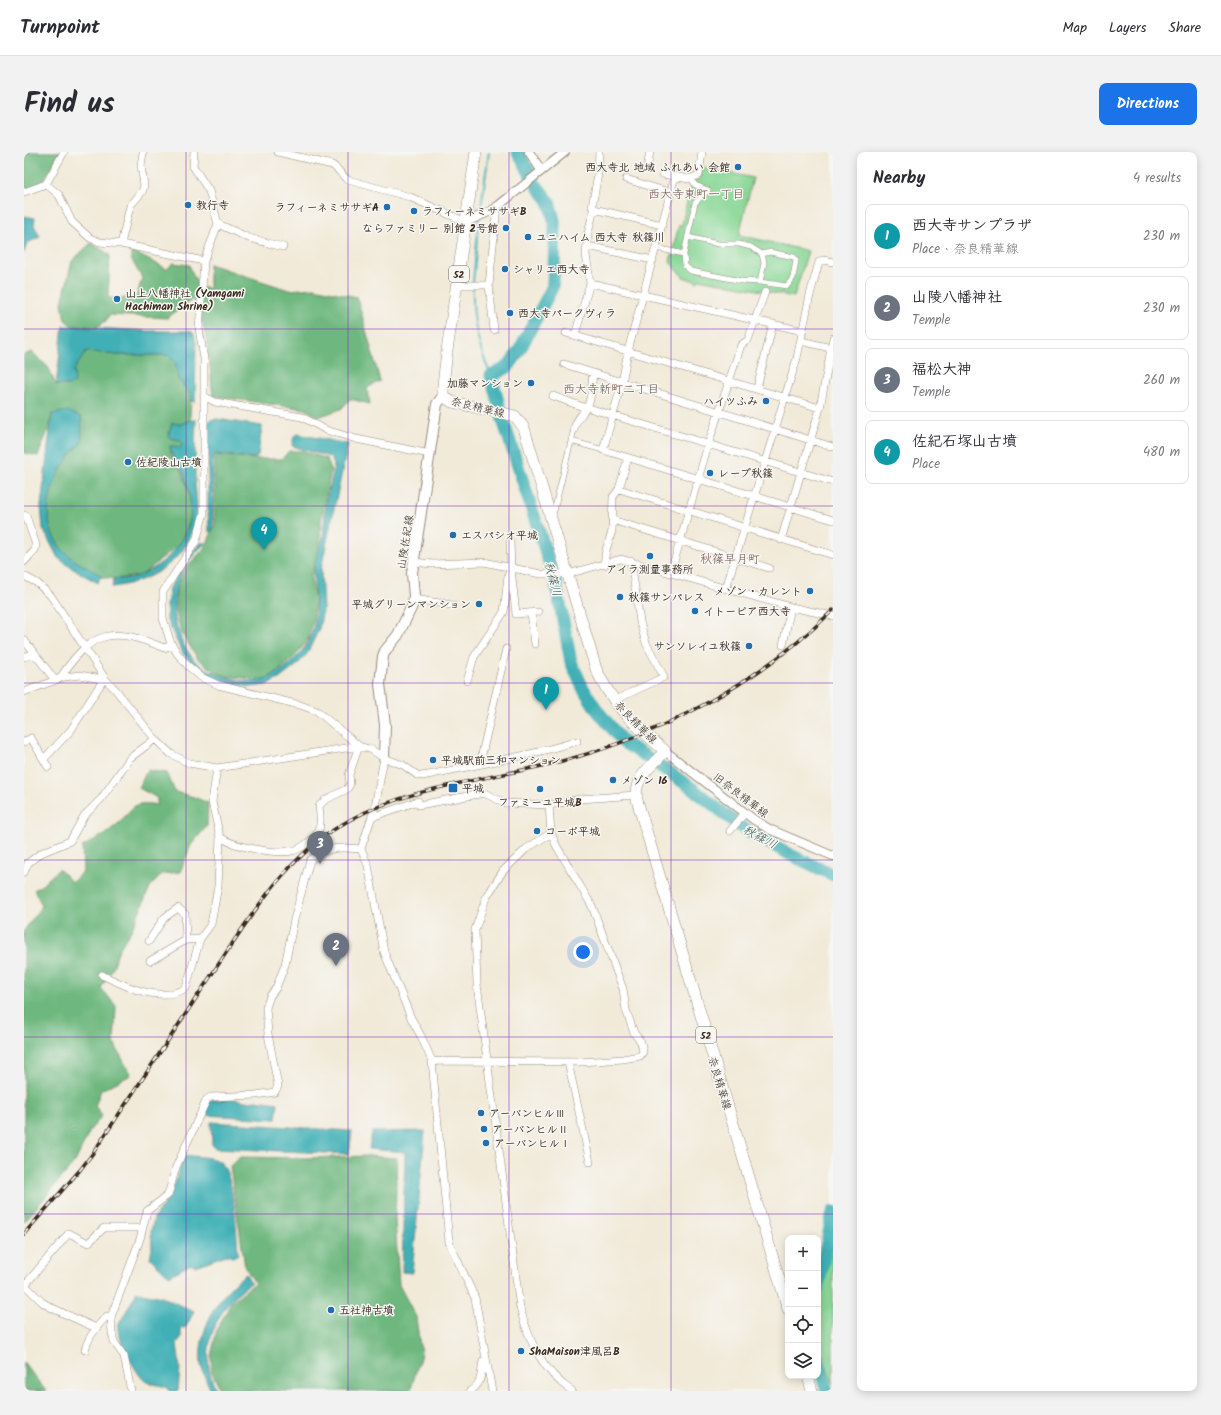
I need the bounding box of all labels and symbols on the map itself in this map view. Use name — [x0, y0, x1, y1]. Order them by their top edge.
place label: 西大寺北 地域 ふれあい 会館 — [585, 159, 730, 177]
marker: 西大寺北 地域 ふれあい 会館 — [733, 162, 743, 172]
district label: 西大寺東町一丁目 — [648, 185, 744, 204]
place label: 教行寺 — [196, 197, 229, 215]
place label: ラフィーネミササギA — [274, 199, 379, 217]
marker: 教行寺 — [183, 200, 193, 210]
marker: ラフィーネミササギA — [382, 202, 392, 212]
place label: ラフィーネミササギB — [422, 203, 527, 221]
marker: ラフィーネミササギB — [409, 206, 419, 216]
place label: ならファミリー 別館 2号館 — [362, 220, 498, 238]
marker: ならファミリー 別館 2号館 — [501, 223, 511, 233]
place label: ユニハイム 西大寺 秋篠川 — [536, 229, 665, 247]
marker: ユニハイム 西大寺 秋篠川 — [523, 232, 533, 242]
place label: シャリエ西大寺 — [513, 261, 590, 279]
marker: シャリエ西大寺 — [500, 264, 510, 274]
road number: 52 — [449, 266, 469, 282]
place label: 山上八幡神社 (Yamgami Hachiman Shrine) — [125, 285, 245, 316]
marker: 山上八幡神社 (Yamgami Hachiman Shrine) — [112, 294, 122, 304]
place label: 西大寺パークヴィラ — [518, 305, 616, 323]
marker: 西大寺パークヴィラ — [505, 308, 515, 318]
place label: 加藤マンション — [447, 375, 523, 393]
marker: 加藤マンション — [526, 378, 536, 388]
district label: 西大寺新町二丁目 — [563, 380, 659, 399]
street label: 奈良精華線 — [449, 393, 507, 423]
place label: ハイツふみ — [703, 393, 758, 411]
marker: ハイツふみ — [761, 396, 771, 406]
place label: 佐紀陵山古墳 — [136, 454, 202, 472]
marker: 佐紀陵山古墳 — [123, 457, 133, 467]
place label: レープ秋篠 — [718, 465, 773, 483]
marker: レープ秋篠 — [705, 468, 715, 478]
street label: 山陵佐紀線 — [393, 514, 419, 571]
pin: 4 — [251, 517, 277, 550]
place label: エスパシオ平城 — [461, 527, 538, 545]
marker: エスパシオ平城 — [448, 530, 458, 540]
district label: 秋篠早月町 — [700, 550, 760, 569]
marker: アイラ測量事務所 — [645, 551, 655, 561]
water label: 秋篠川 — [539, 559, 566, 599]
place label: アイラ測量事務所 — [606, 561, 694, 579]
place label: メゾン・カレント — [714, 583, 802, 601]
marker: メゾン・カレント — [805, 586, 815, 596]
place label: 秋篠サンパレス — [628, 589, 705, 607]
marker: 秋篠サンパレス — [615, 592, 625, 602]
place label: 平城グリーンマンション — [352, 596, 471, 614]
marker: 平城グリーンマンション — [474, 599, 484, 609]
place label: イトーピア西大寺 — [703, 603, 791, 621]
marker: イトーピア西大寺 — [690, 606, 700, 616]
place label: サンソレイユ秋篠 — [653, 638, 741, 656]
marker: サンソレイユ秋篠 — [744, 641, 754, 651]
pin: 1 — [533, 677, 559, 710]
street label: 奈良精華線 — [609, 697, 661, 749]
place label: 平城駅前三和マンション — [441, 752, 561, 770]
marker: 平城駅前三和マンション — [428, 755, 438, 765]
street label: 旧奈良精華線 — [709, 769, 772, 823]
place label: メゾン 16 — [621, 772, 668, 790]
marker: メゾン 16 — [608, 775, 618, 785]
place label: 平城 — [462, 780, 484, 798]
marker: 平城 — [447, 782, 459, 794]
marker: ファミーユ平城B — [535, 784, 545, 794]
place label: ファミーユ平城B — [498, 794, 582, 812]
water label: 秋篠川 — [739, 821, 780, 854]
place label: コーポ平城 — [545, 823, 600, 841]
marker: コーポ平城 — [532, 826, 542, 836]
pin: 3 — [307, 831, 333, 864]
pin: 2 — [323, 933, 349, 966]
your location — [573, 942, 593, 962]
road number: 52 — [696, 1027, 716, 1043]
street label: 奈良精華線 — [702, 1054, 736, 1112]
place label: アーバンヒルⅢ — [489, 1105, 566, 1123]
marker: アーバンヒルⅢ — [476, 1108, 486, 1118]
place label: アーバンヒルⅡ — [492, 1121, 569, 1139]
marker: アーバンヒルⅡ — [479, 1124, 489, 1134]
place label: アーバンヒルⅠ — [494, 1135, 571, 1153]
marker: アーバンヒルⅠ — [481, 1138, 491, 1148]
place label: 五社神古墳 — [339, 1302, 394, 1320]
marker: 五社神古墳 — [326, 1305, 336, 1315]
place label: ShaMaison津風呂B — [529, 1343, 620, 1361]
marker: ShaMaison津風呂B — [516, 1346, 526, 1356]

